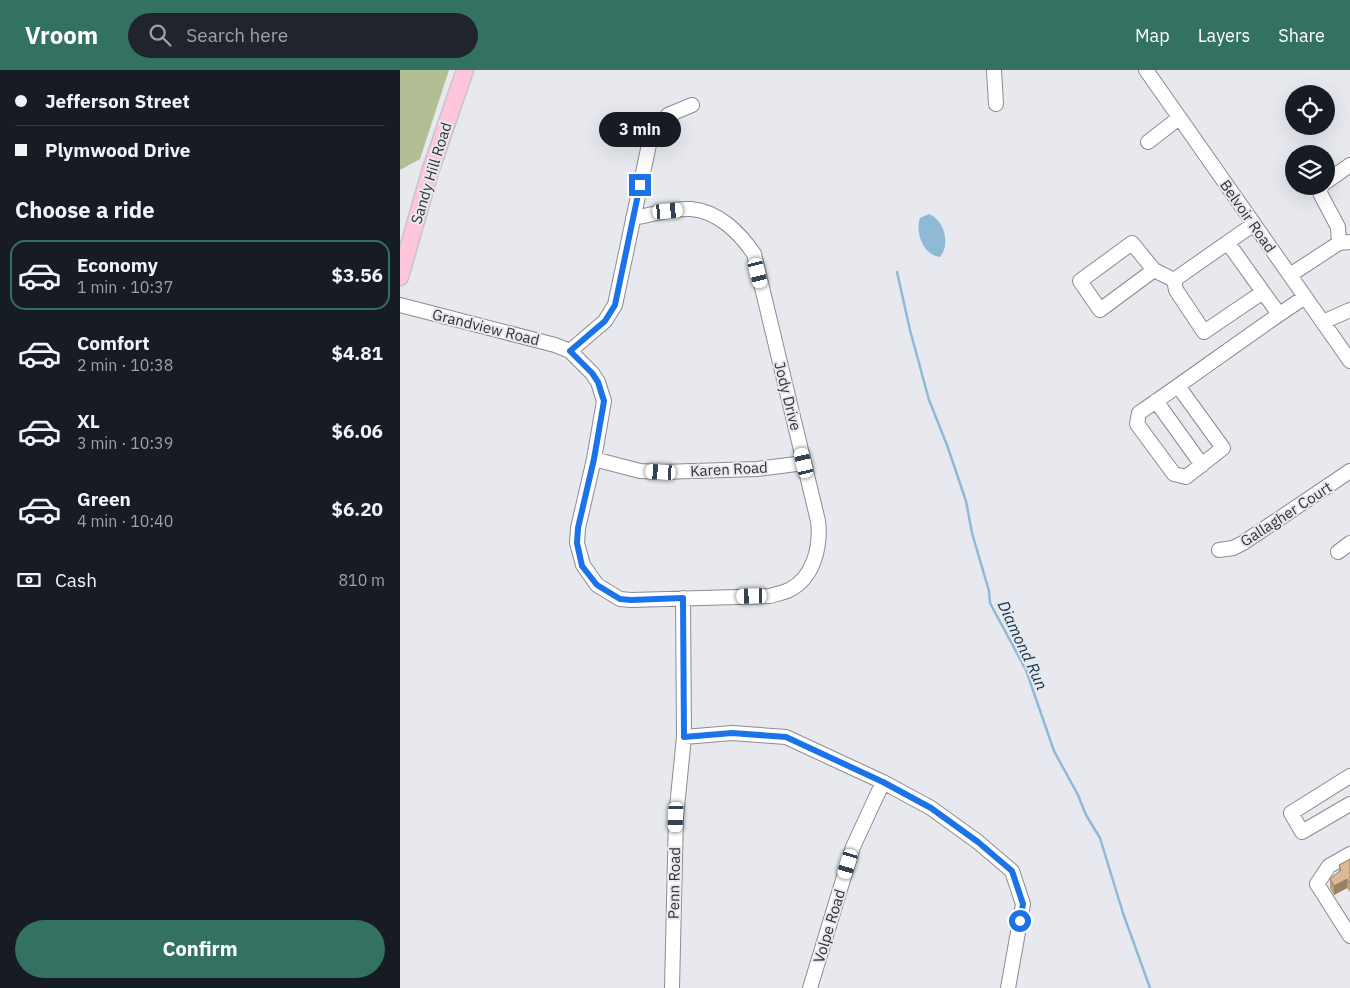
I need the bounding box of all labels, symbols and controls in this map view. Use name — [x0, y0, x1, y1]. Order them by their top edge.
search box — [128, 13, 478, 58]
text: Vroom — [25, 19, 98, 51]
icon: search — [146, 21, 174, 49]
text: Search here — [186, 23, 288, 47]
text: Map — [1135, 24, 1170, 47]
text: Layers — [1198, 24, 1250, 47]
text: Share — [1278, 24, 1325, 47]
map controls — [1285, 85, 1335, 195]
button: locate — [1285, 85, 1335, 135]
text: Jefferson Street — [45, 89, 190, 113]
callout: 3 min — [599, 112, 681, 148]
text: 3 min — [619, 119, 661, 139]
street label: Sandy Hill Road — [407, 120, 455, 226]
text: Plymwood Drive — [45, 138, 190, 162]
button: layers — [1285, 145, 1335, 195]
route end — [629, 174, 651, 196]
street label: Belvoir Road — [1216, 176, 1280, 256]
text: Choose a ride — [15, 195, 155, 224]
car — [652, 202, 683, 220]
icon: car — [17, 253, 62, 298]
text: Economy — [77, 253, 158, 277]
car — [747, 257, 768, 289]
text: $3.56 — [331, 263, 383, 287]
text: 1 min · 10:37 — [77, 277, 173, 297]
street label: Grandview Road — [430, 304, 542, 350]
icon: car — [17, 331, 62, 376]
text: Comfort — [77, 331, 150, 355]
text: $4.81 — [331, 341, 383, 365]
text: 2 min · 10:38 — [77, 355, 173, 375]
street label: Jody Drive — [770, 359, 806, 433]
icon: car — [17, 409, 62, 454]
text: XL — [77, 409, 100, 433]
text: $6.06 — [331, 419, 383, 443]
text: 3 min · 10:39 — [77, 433, 173, 453]
car — [793, 447, 814, 479]
street label: Karen Road — [690, 457, 768, 481]
car — [645, 464, 676, 480]
street label: Gallagher Court — [1237, 477, 1335, 551]
icon: car — [17, 487, 62, 532]
text: Green — [77, 487, 131, 511]
text: $6.20 — [331, 497, 383, 521]
text: 4 min · 10:40 — [77, 511, 173, 531]
icon: cash — [15, 566, 43, 594]
text: Cash — [55, 568, 97, 592]
text: 810 m — [338, 570, 385, 590]
car — [736, 588, 767, 604]
water label: Diamond Run — [994, 597, 1052, 693]
car — [667, 802, 684, 832]
street label: Penn Road — [664, 847, 684, 919]
car — [836, 847, 859, 881]
street label: Volpe Road — [809, 887, 849, 965]
route start — [1009, 910, 1031, 932]
button: Confirm — [15, 920, 385, 978]

